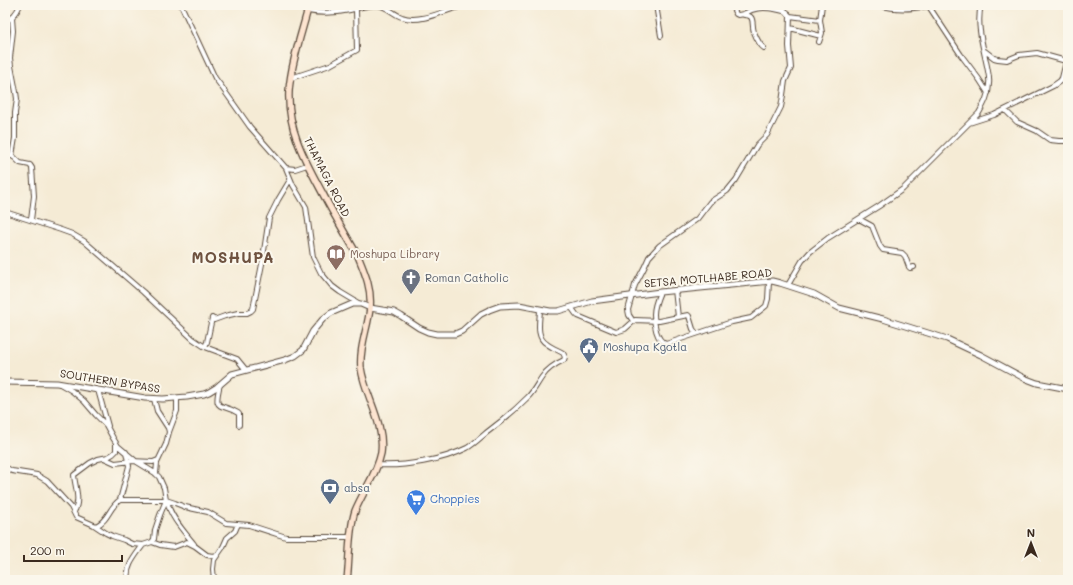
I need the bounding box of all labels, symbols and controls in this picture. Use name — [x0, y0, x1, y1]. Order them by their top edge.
street label: THAMAGA ROAD — [301, 134, 354, 219]
library icon: Moshupa Library — [325, 243, 347, 271]
place label: Moshupa Library — [350, 246, 440, 261]
district label: MOSHUPA — [192, 247, 274, 267]
street label: SETSA MOTLHABE ROAD — [643, 264, 773, 291]
church icon: Roman Catholic — [400, 267, 422, 295]
place label: Roman Catholic — [425, 270, 509, 285]
public building icon: Moshupa Kgotla — [578, 336, 600, 364]
place label: Moshupa Kgotla — [603, 339, 687, 354]
street label: SOUTHERN BYPASS — [59, 365, 161, 396]
bank icon: absa — [319, 477, 341, 505]
place label: absa — [344, 480, 370, 495]
supermarket icon: Choppies — [405, 488, 427, 516]
place label: Choppies — [430, 491, 480, 506]
north arrow — [1011, 523, 1051, 563]
text: N — [1027, 525, 1035, 540]
scale bar — [24, 537, 122, 563]
text: 200 m — [30, 542, 65, 558]

